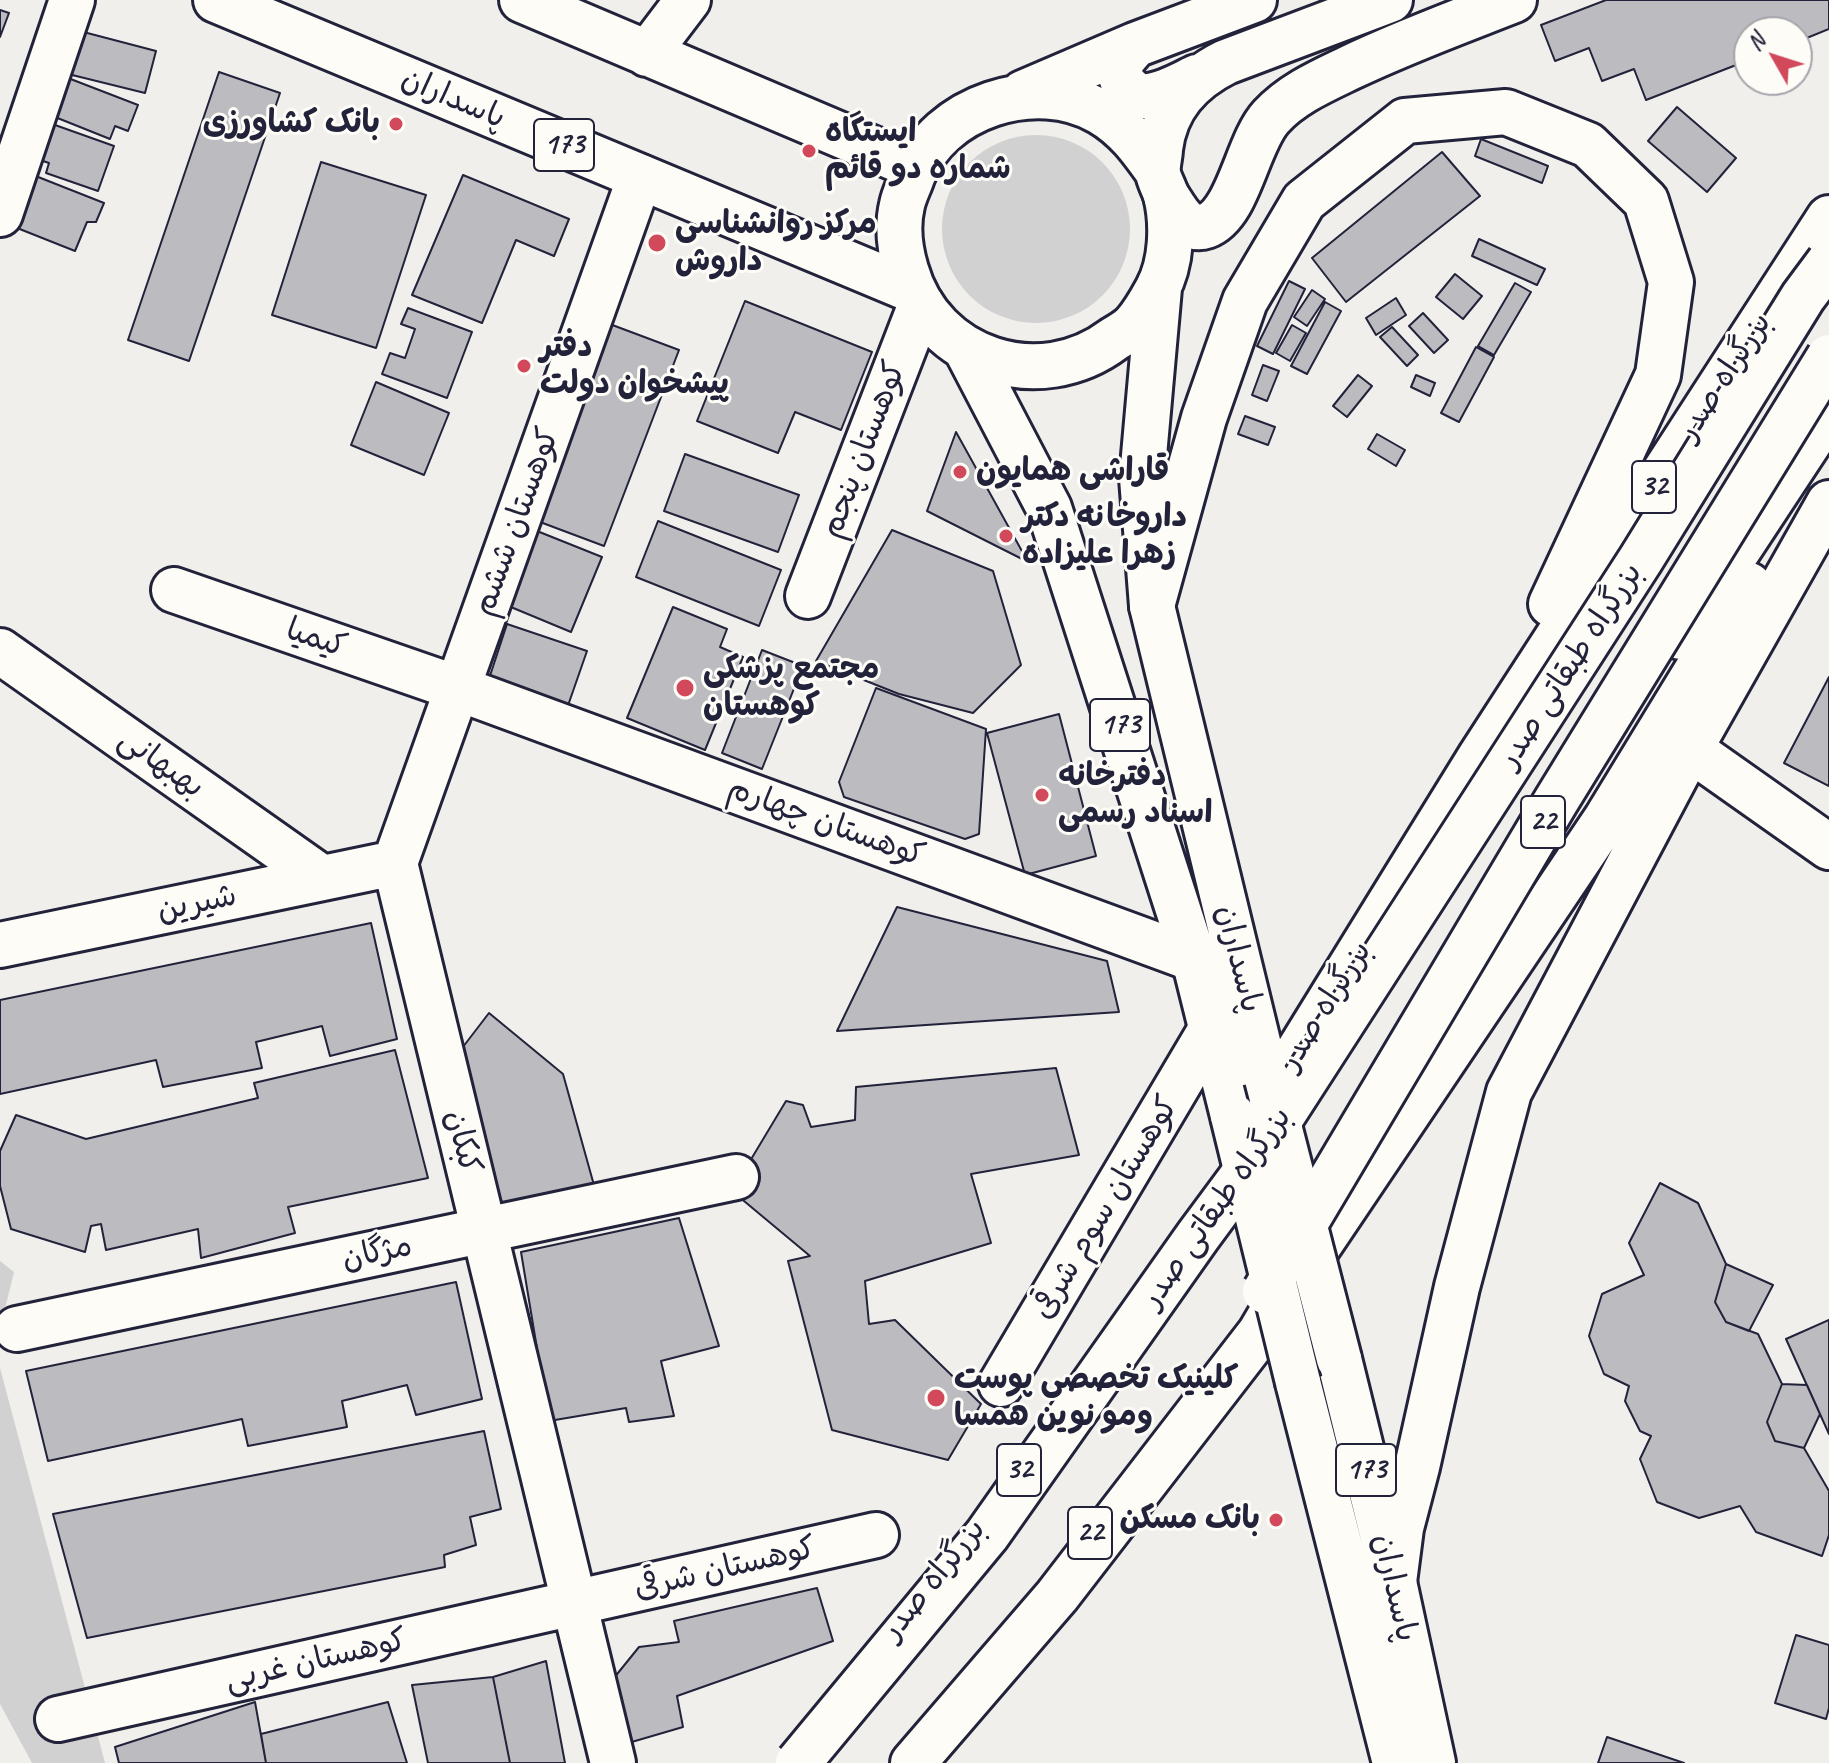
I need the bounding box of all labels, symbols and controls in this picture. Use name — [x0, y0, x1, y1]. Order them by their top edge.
north arrow — [1733, 16, 1813, 96]
text: N — [1741, 28, 1771, 56]
street label: پاسداران — [395, 60, 511, 138]
place label: بانک کشاورزی — [203, 105, 380, 143]
place label: ایستگاه شماره دو قائم — [825, 114, 1011, 189]
marker: بانک کشاورزی — [387, 115, 405, 133]
road number: 173 — [534, 119, 594, 171]
marker: ایستگاه شماره دو قائم — [800, 142, 818, 160]
place label: مرکز روانشناسی داروش — [675, 206, 877, 281]
marker: مرکز روانشناسی داروش — [646, 232, 668, 254]
street label: بزرگراه صدر — [1669, 306, 1781, 448]
place label: دفتر پیشخوان دولت — [540, 329, 729, 404]
street label: کوهستان پنجم — [813, 356, 915, 544]
marker: دفتر پیشخوان دولت — [515, 357, 533, 375]
street label: کوهستان ششم — [465, 423, 569, 621]
place label: قاراشی همایون — [976, 453, 1169, 491]
road number: 32 — [1632, 461, 1676, 513]
marker: قاراشی همایون — [951, 463, 969, 481]
place label: داروخانه دکتر زهرا علیزاده — [1022, 499, 1187, 574]
marker: داروخانه دکتر زهرا علیزاده — [997, 527, 1015, 545]
street label: بزرگراه طبقاتی صدر — [1490, 556, 1652, 776]
street label: کیمیا — [281, 611, 351, 667]
place label: مجتمع پزشکی کوهستان — [703, 651, 879, 726]
marker: مجتمع پزشکی کوهستان — [674, 677, 696, 699]
road number: 173 — [1090, 699, 1150, 751]
street label: بهبهانی — [111, 721, 211, 807]
place label: دفترخانه اسناد رسمی — [1058, 758, 1212, 833]
street label: کوهستان چهارم — [722, 770, 930, 876]
marker: دفترخانه اسناد رسمی — [1033, 786, 1051, 804]
road number: 22 — [1521, 796, 1565, 848]
street label: شیرین — [154, 877, 240, 931]
street label: پاسداران — [1206, 901, 1270, 1017]
street label: بزرگراه صدر — [1271, 934, 1381, 1078]
street label: کوهستان سوم شرقی — [1024, 1089, 1188, 1327]
street label: بزرگراه طبقاتی صدر — [1133, 1100, 1301, 1316]
street label: کبکان — [436, 1106, 488, 1178]
street label: مژگان — [338, 1227, 416, 1279]
place label: کلینیک تخصصی پوست ومو نوین همسا — [954, 1361, 1238, 1436]
marker: کلینیک تخصصی پوست ومو نوین همسا — [925, 1387, 947, 1409]
road number: 32 — [997, 1444, 1041, 1496]
road number: 173 — [1336, 1444, 1396, 1496]
place label: بانک مسکن — [1120, 1501, 1260, 1539]
road number: 22 — [1068, 1507, 1112, 1559]
street label: بزرگراه صدر — [873, 1511, 995, 1649]
marker: بانک مسکن — [1267, 1511, 1285, 1529]
street label: کوهستان شرقی — [631, 1529, 819, 1609]
street label: پاسداران — [1363, 1530, 1425, 1646]
street label: کوهستان غربی — [222, 1621, 410, 1701]

